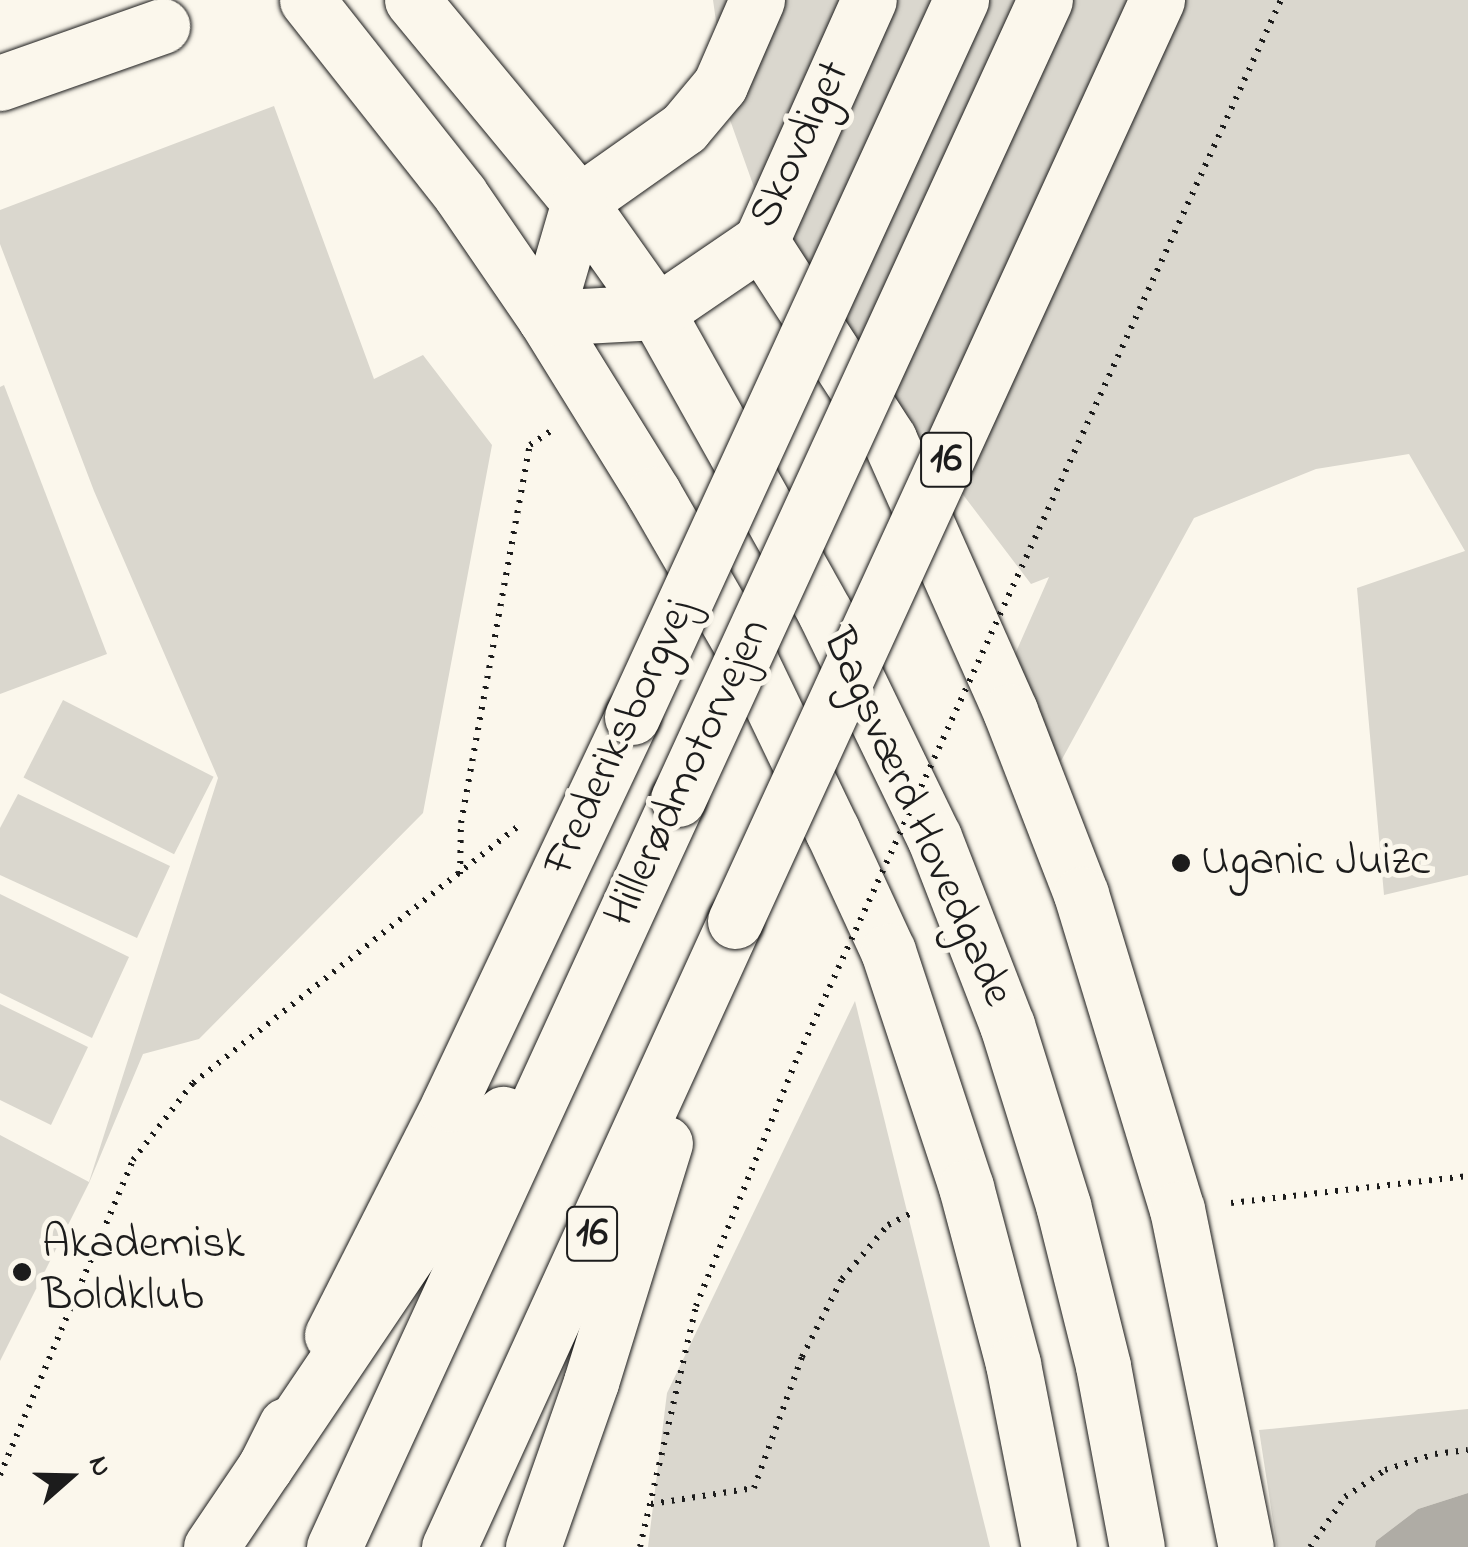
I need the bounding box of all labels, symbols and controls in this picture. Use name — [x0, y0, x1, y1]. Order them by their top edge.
street label: Skovdiget — [739, 53, 863, 237]
road number: 16 — [918, 423, 974, 497]
street label: Frederiksborgvej — [533, 591, 709, 885]
street label: Hillerødmotorvejen — [594, 611, 784, 935]
street label: Bagsværd Hovedgade — [809, 621, 1023, 1015]
place label: Uganic Juizc — [1201, 836, 1430, 890]
marker: Uganic Juizc — [1170, 852, 1192, 874]
road number: 16 — [564, 1197, 620, 1271]
place label: Akademisk Boldklub — [42, 1219, 245, 1325]
marker: Akademisk Boldklub — [11, 1261, 33, 1283]
north arrow — [20, 1427, 120, 1527]
text: N — [76, 1451, 121, 1482]

